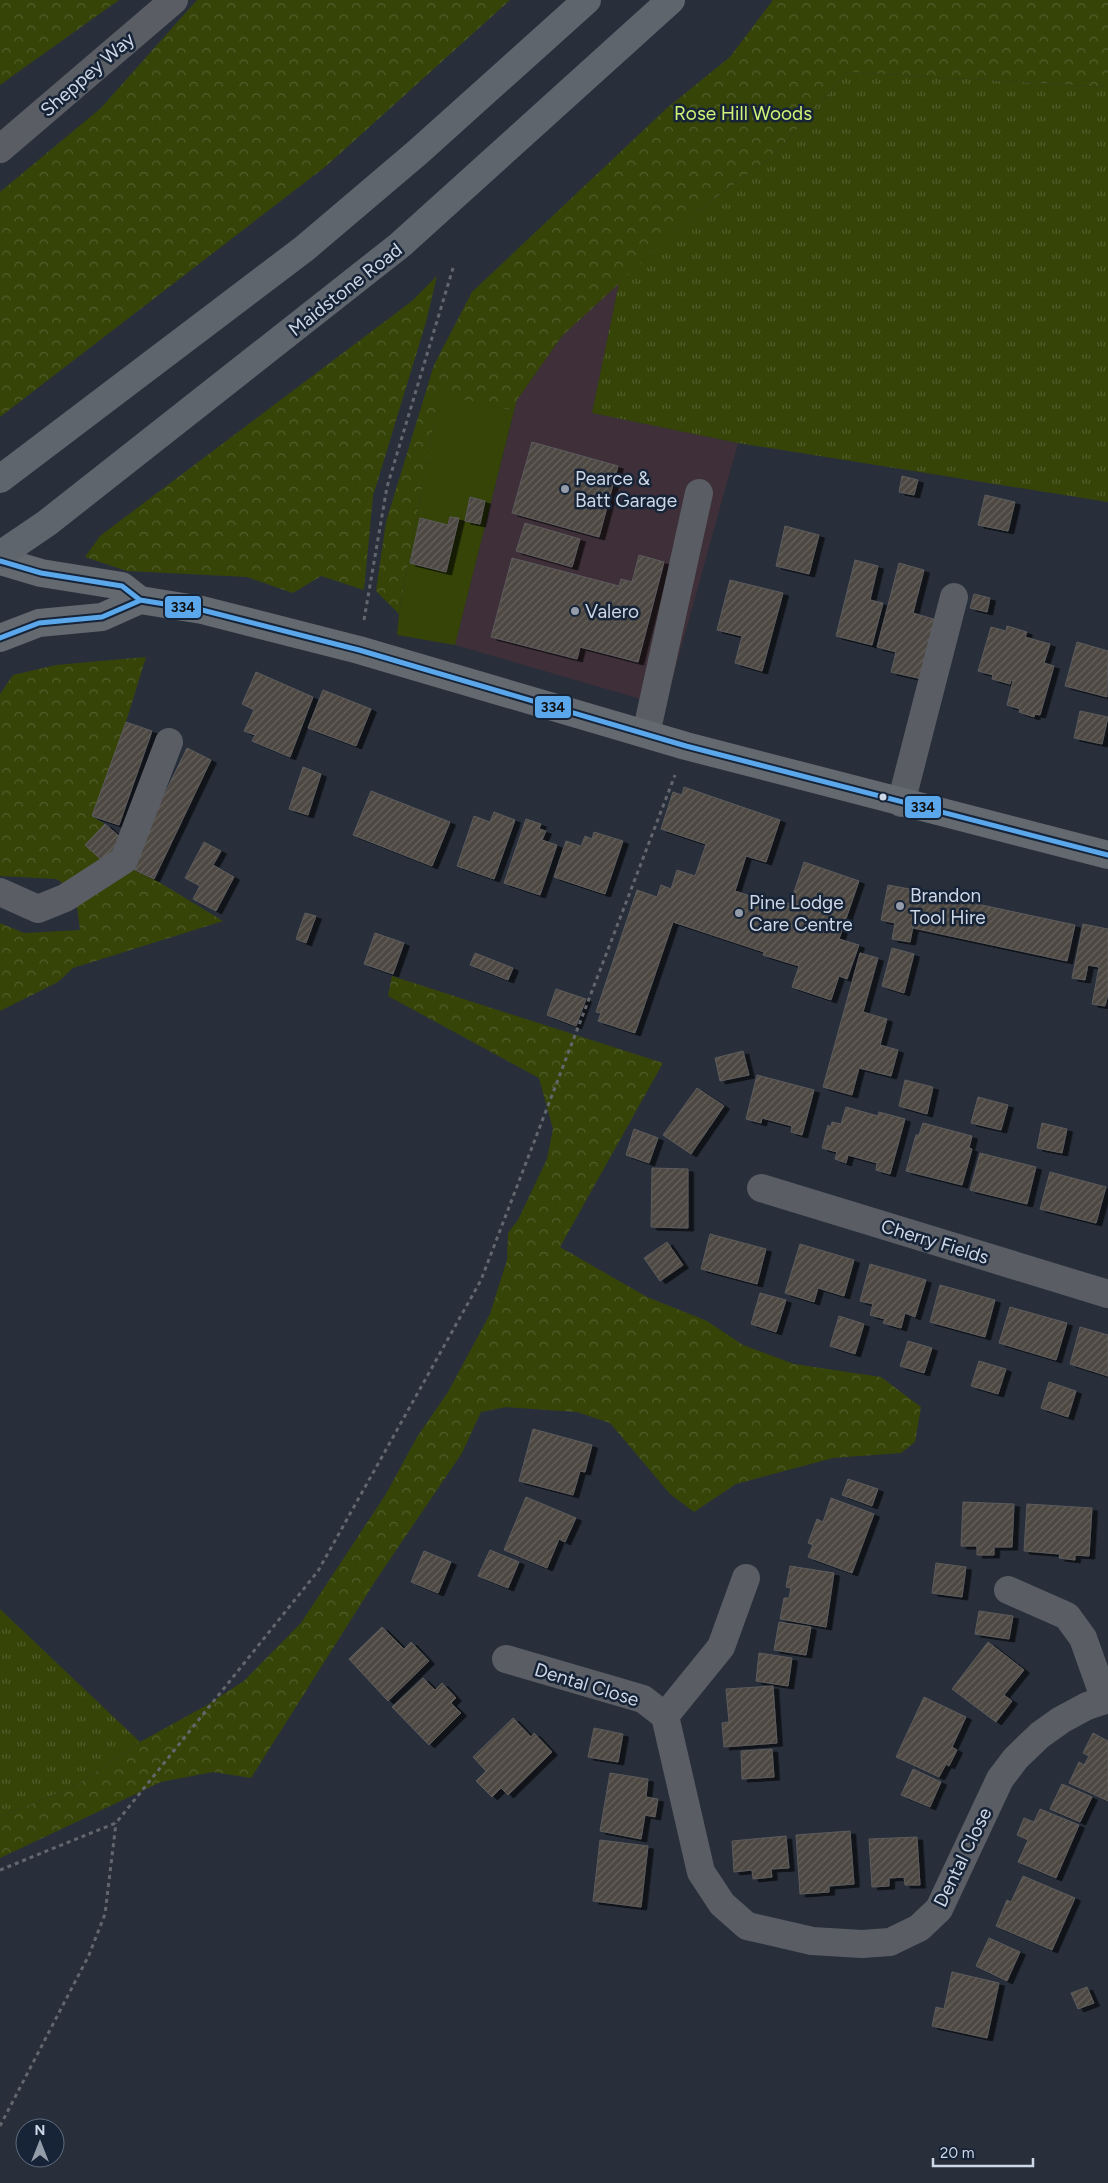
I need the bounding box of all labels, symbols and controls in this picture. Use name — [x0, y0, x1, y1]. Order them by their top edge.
street label: Sheppey Way — [36, 27, 139, 121]
park label: Rose Hill Woods — [674, 102, 812, 125]
street label: Maidstone Road — [284, 238, 407, 341]
place label: Pearce & Batt Garage — [575, 467, 677, 512]
marker: Pearce & Batt Garage — [559, 483, 571, 495]
line badge: 334 — [164, 595, 202, 619]
text: 334 — [171, 599, 195, 616]
place label: Valero — [585, 600, 639, 623]
marker: Valero — [569, 605, 581, 617]
line badge: 334 — [534, 695, 572, 719]
text: 334 — [541, 699, 565, 716]
unlabelled marker — [878, 792, 888, 802]
line badge: 334 — [904, 795, 942, 819]
text: 334 — [911, 799, 935, 816]
place label: Brandon Tool Hire — [910, 884, 986, 929]
place label: Pine Lodge Care Centre — [749, 891, 853, 936]
marker: Brandon Tool Hire — [894, 900, 906, 912]
marker: Pine Lodge Care Centre — [733, 907, 745, 919]
street label: Cherry Fields — [878, 1214, 992, 1269]
street label: Dental Close — [532, 1658, 642, 1711]
street label: Dental Close — [928, 1804, 996, 1911]
north arrow — [15, 2118, 65, 2168]
text: N — [35, 2122, 45, 2139]
scale bar — [933, 2136, 1033, 2168]
text: 20 m — [940, 2144, 974, 2162]

